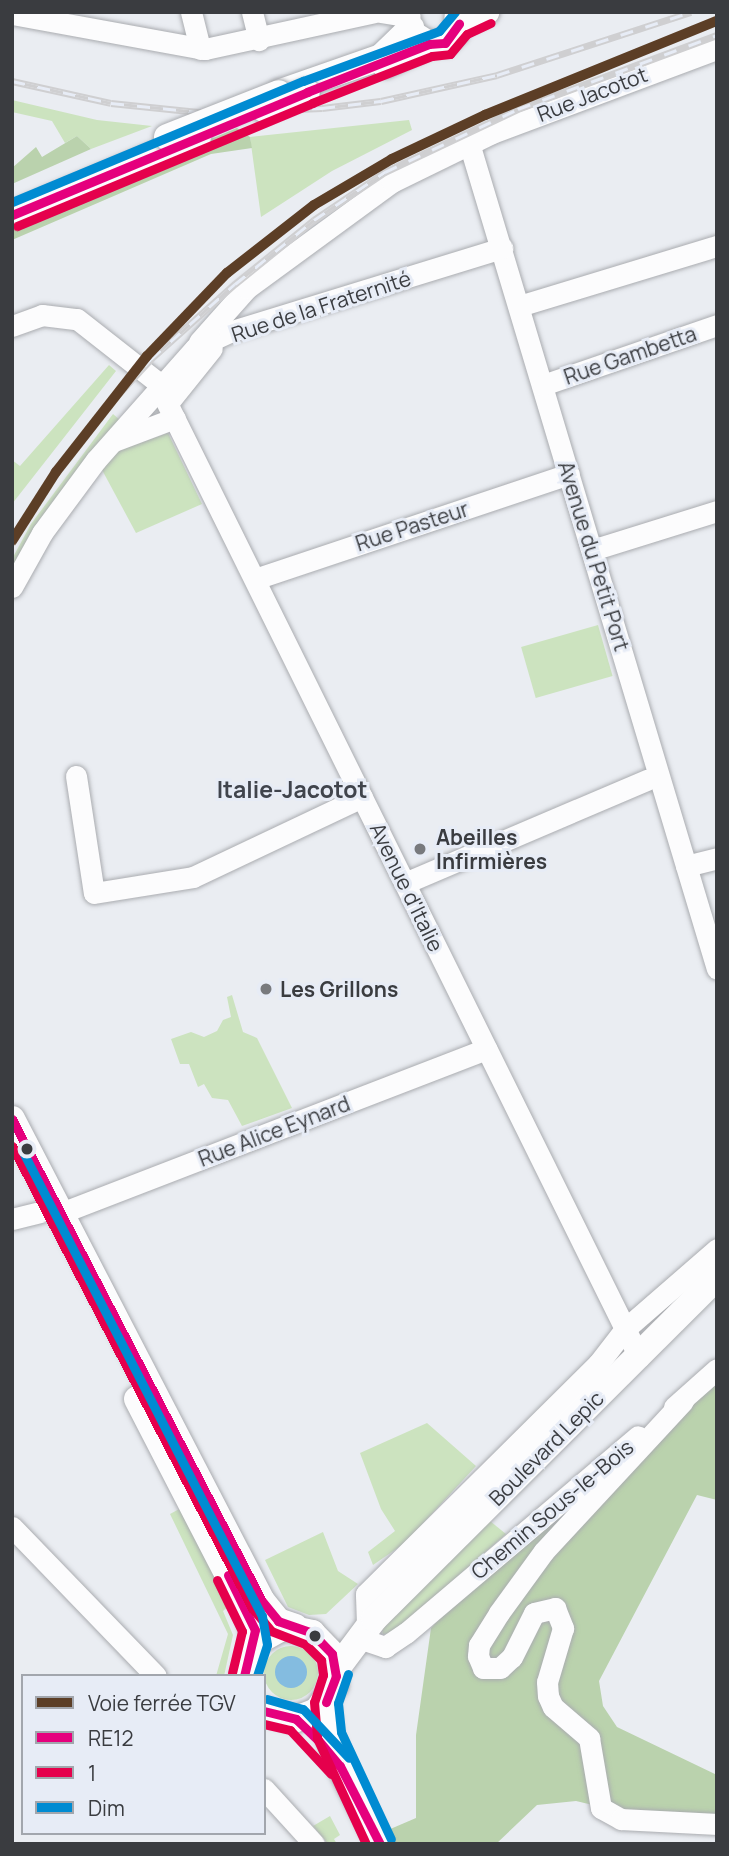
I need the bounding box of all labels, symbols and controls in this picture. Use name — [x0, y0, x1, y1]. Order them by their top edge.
street label: Rue Jacotot — [533, 61, 651, 127]
street label: Rue de la Fraternité — [228, 265, 414, 347]
street label: Rue Gambetta — [560, 321, 700, 389]
street label: Avenue du Petit Port — [553, 458, 635, 654]
street label: Rue Pasteur — [352, 496, 472, 556]
district label: Italie-Jacotot — [217, 775, 367, 803]
street label: Avenue d'Italie — [365, 819, 449, 955]
place label: Abeilles Infirmières — [436, 824, 547, 874]
marker: Abeilles Infirmières — [410, 839, 430, 859]
place label: Les Grillons — [280, 976, 398, 1002]
marker: Les Grillons — [258, 981, 274, 997]
street label: Rue Alice Eynard — [195, 1091, 353, 1171]
unlabelled marker — [20, 1142, 34, 1156]
street label: Boulevard Lepic — [483, 1385, 609, 1511]
street label: Chemin Sous-le-Bois — [466, 1434, 638, 1584]
unlabelled marker — [308, 1629, 322, 1643]
legend — [21, 1674, 266, 1835]
text: Voie ferrée TGV — [88, 1689, 236, 1717]
text: RE12 — [88, 1724, 133, 1752]
text: 1 — [88, 1759, 96, 1787]
text: Dim — [88, 1794, 125, 1822]

